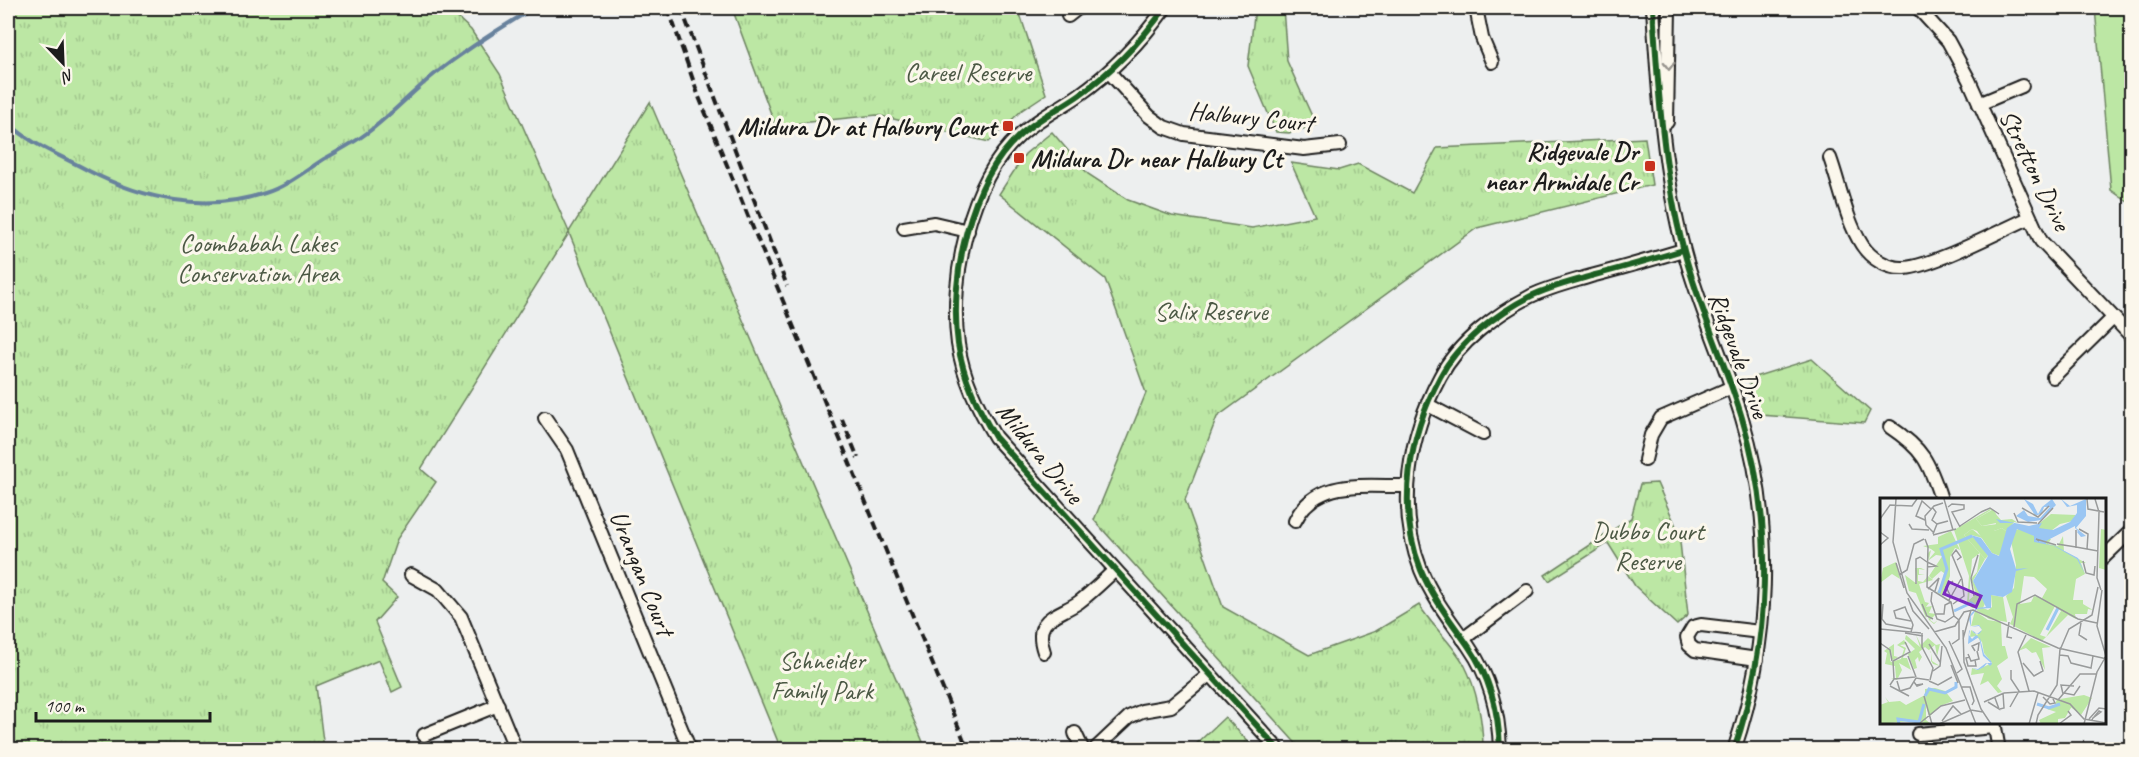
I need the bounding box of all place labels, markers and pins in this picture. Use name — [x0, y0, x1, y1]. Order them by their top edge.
place label: Mildura Dr at Halbury Court — [738, 110, 999, 143]
marker: Mildura Dr at Halbury Court — [1001, 119, 1015, 133]
place label: Ridgevale Dr near Armidale Cr — [1485, 135, 1641, 198]
place label: Mildura Dr near Halbury Ct — [1031, 142, 1285, 175]
marker: Mildura Dr near Halbury Ct — [1012, 151, 1026, 165]
marker: Ridgevale Dr near Armidale Cr — [1643, 159, 1657, 173]

